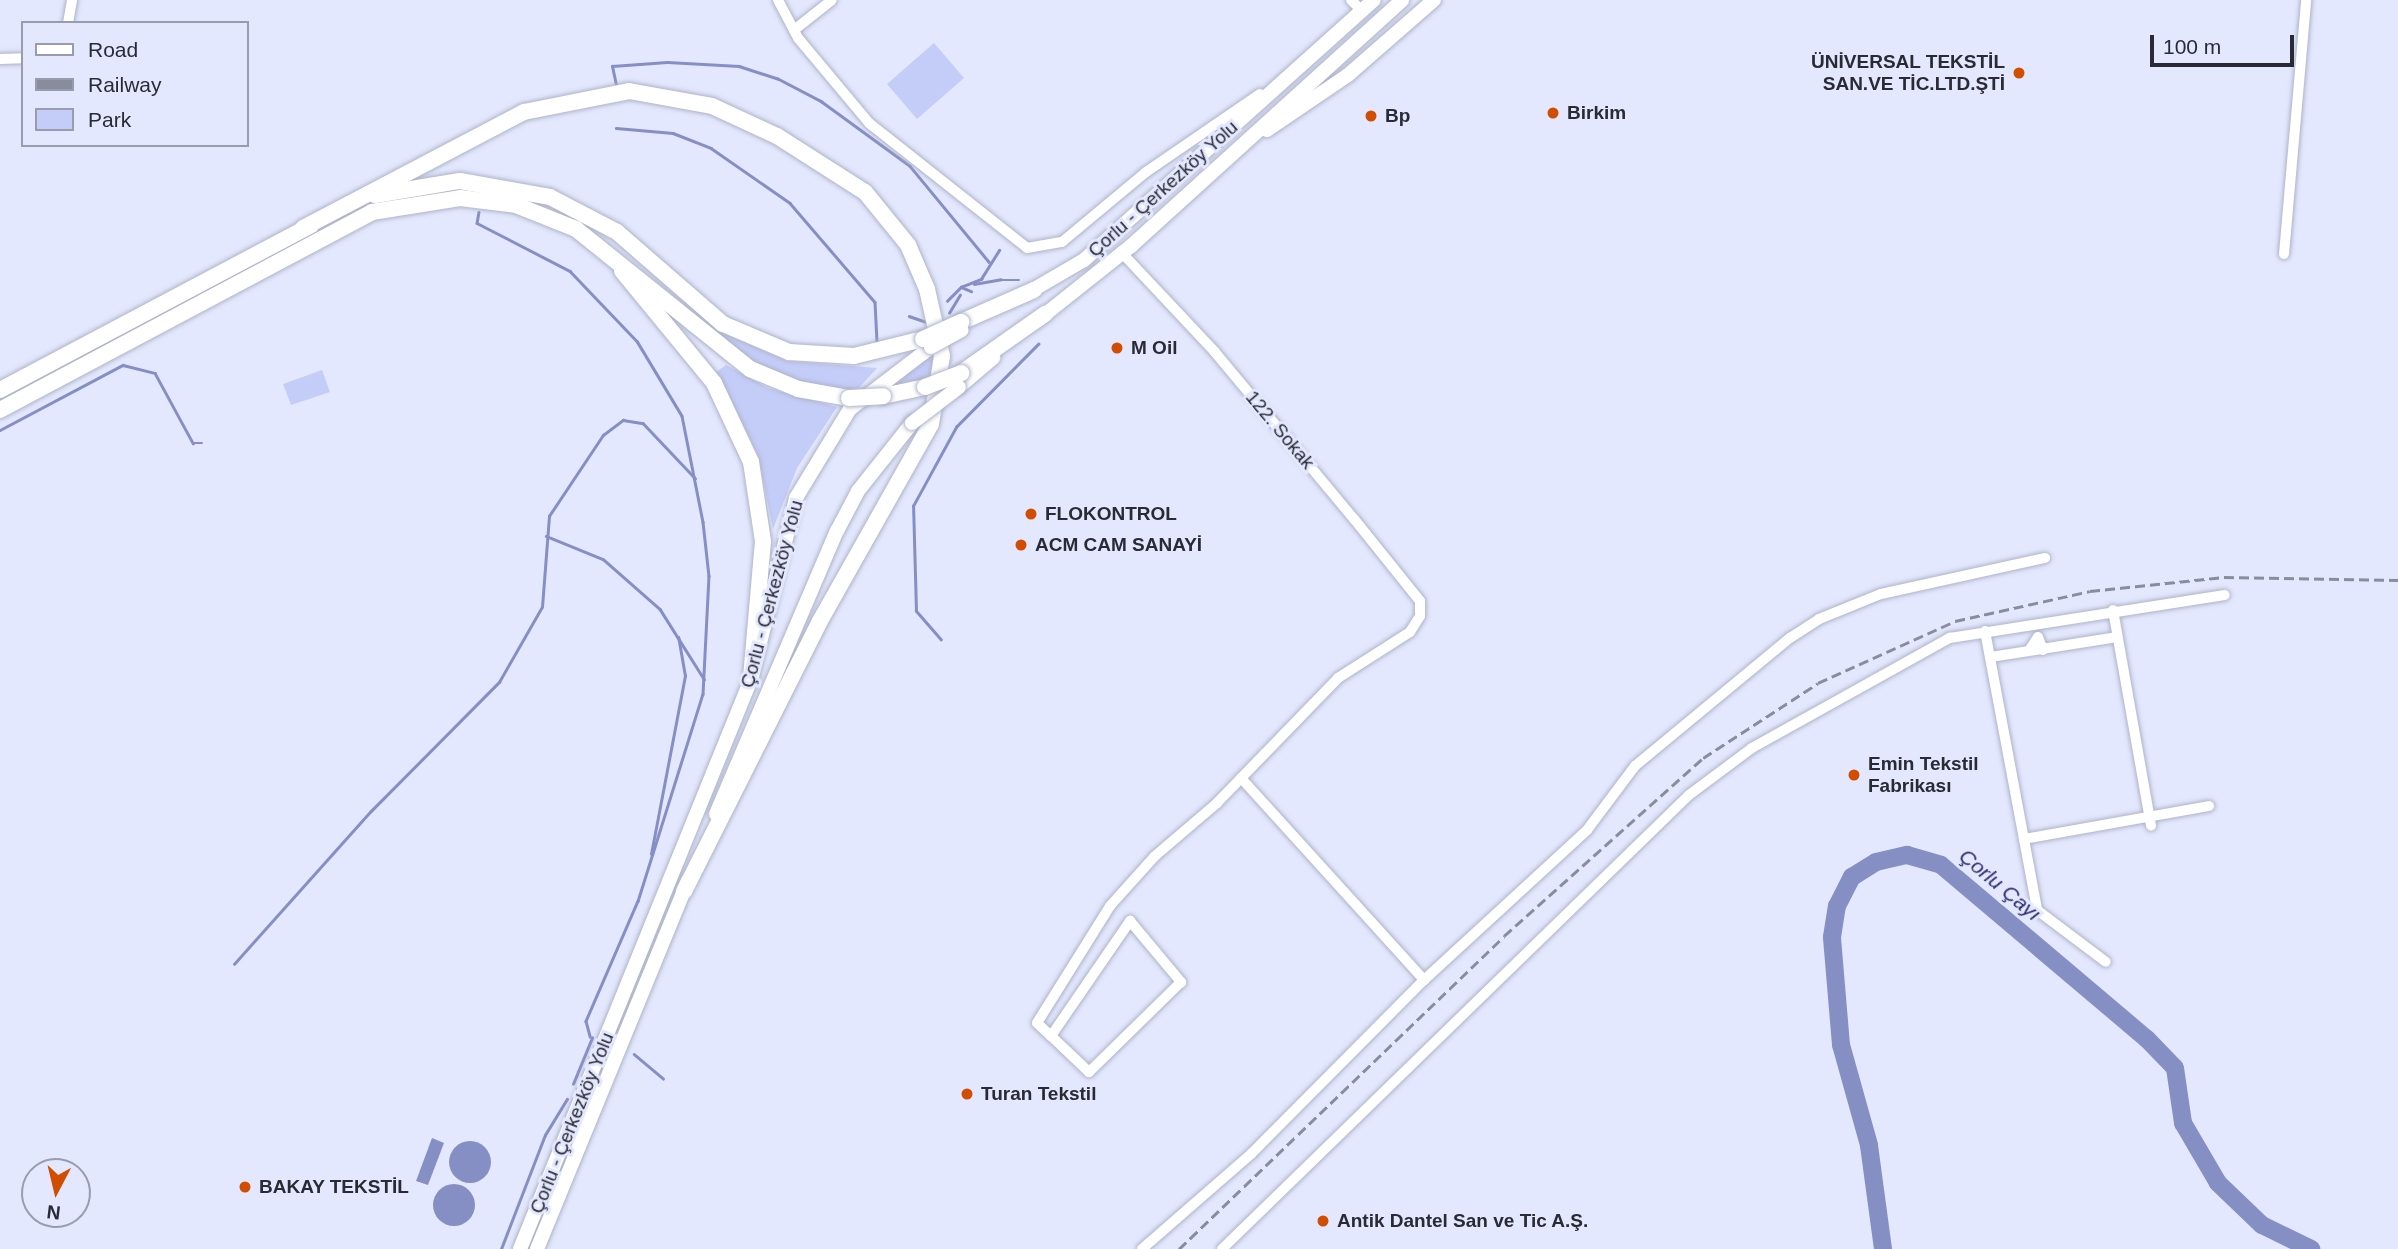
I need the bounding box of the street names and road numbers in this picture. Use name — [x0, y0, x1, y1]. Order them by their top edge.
street label: Çorlu - Çerkezköy Yolu — [1083, 116, 1243, 262]
street label: 122. Sokak — [1241, 386, 1319, 474]
street label: Çorlu - Çerkezköy Yolu — [736, 498, 808, 690]
street label: Çorlu - Çerkezköy Yolu — [525, 1029, 619, 1217]

